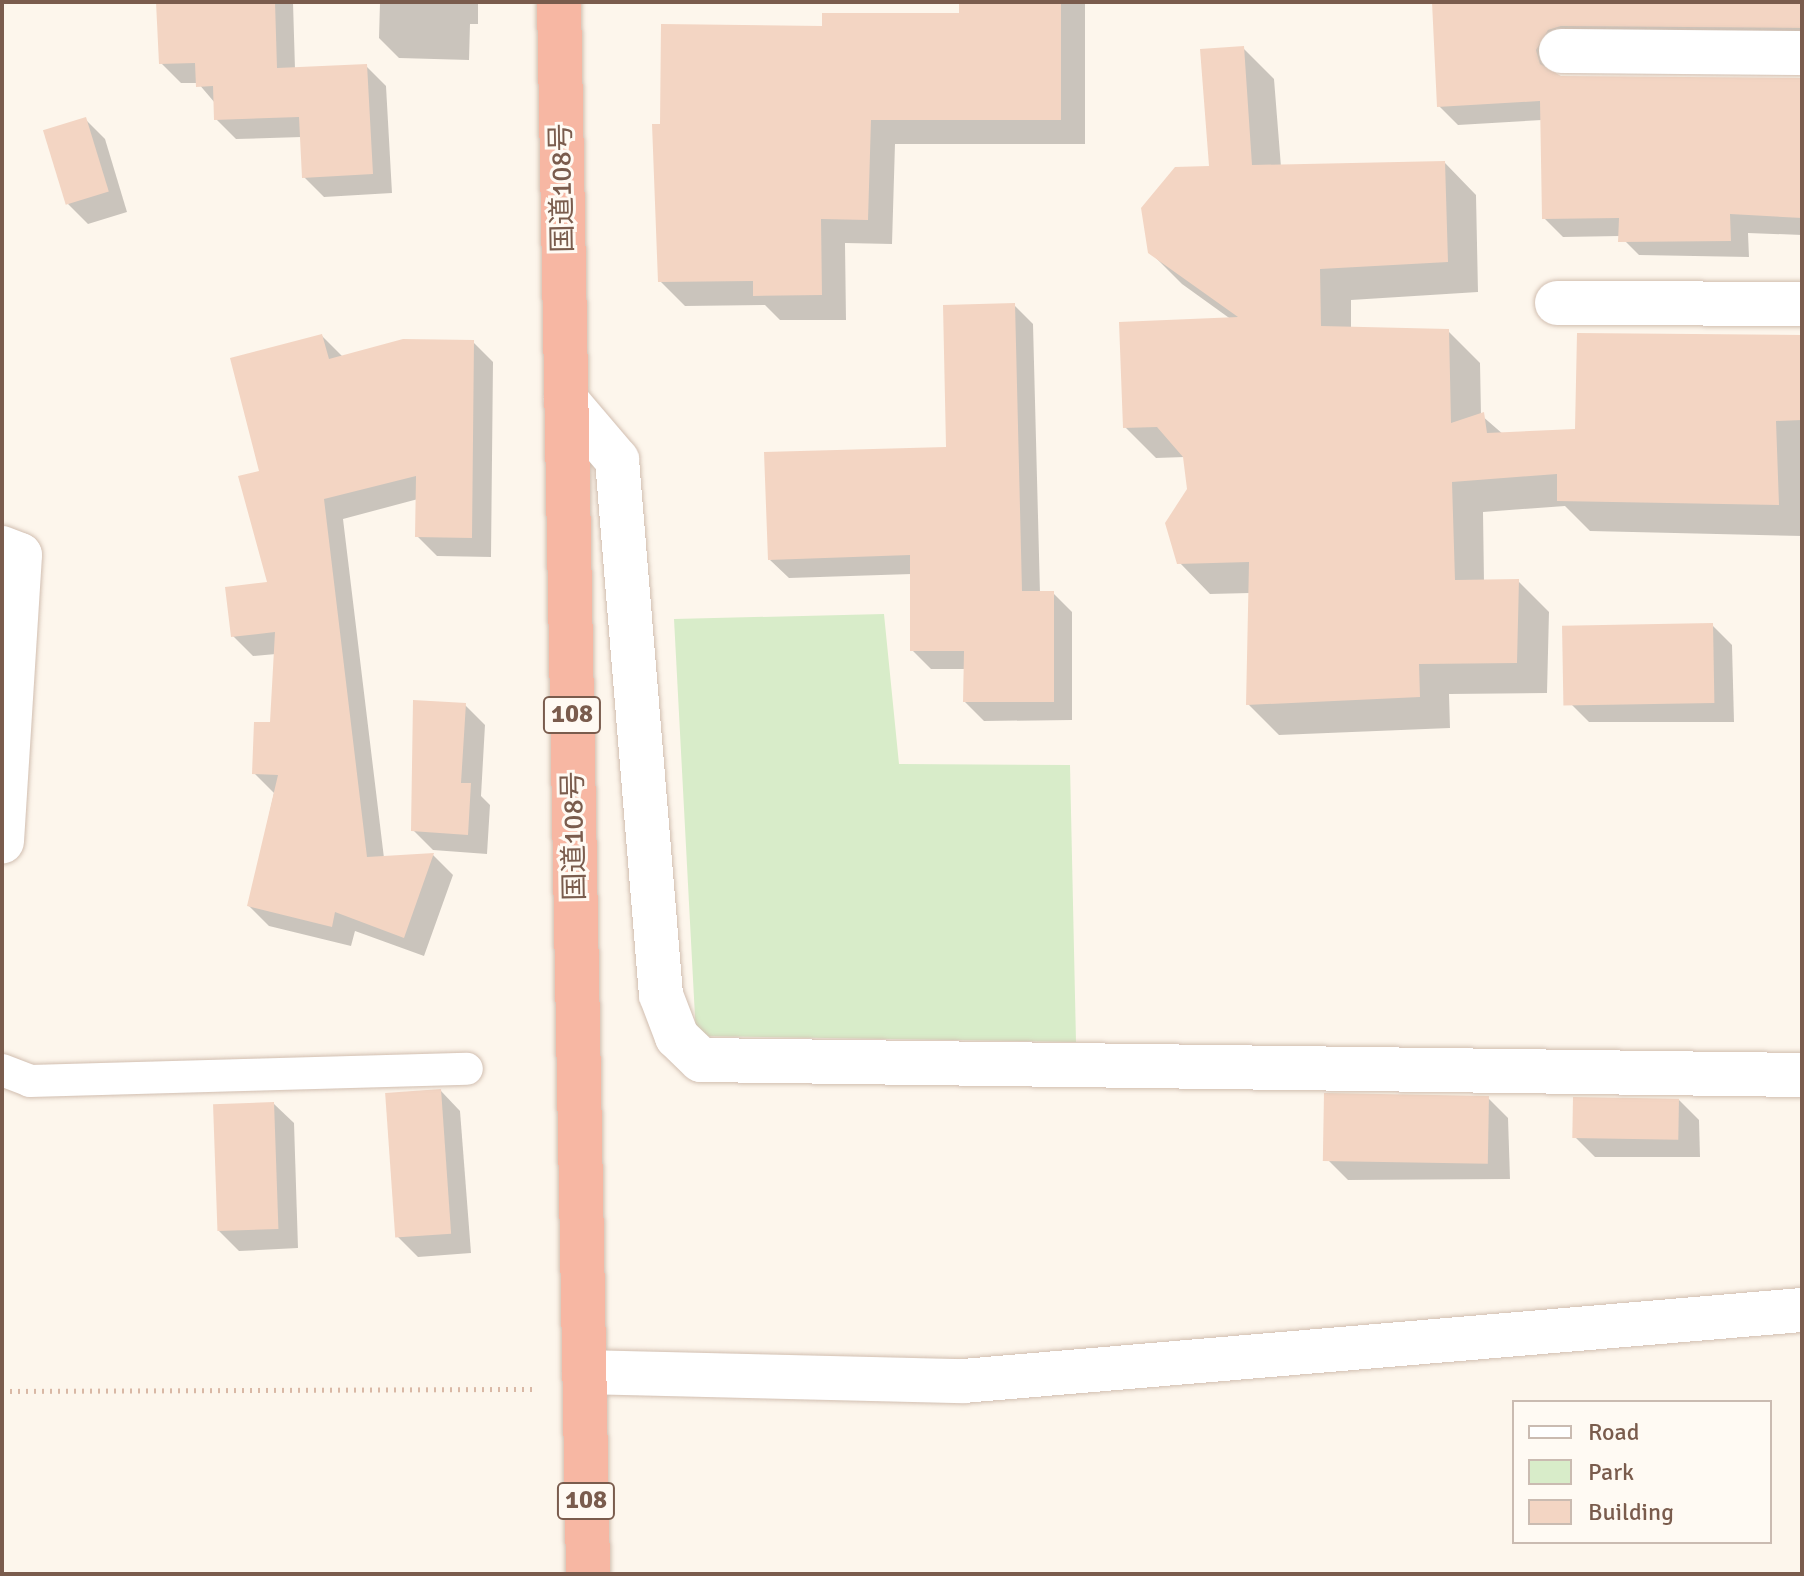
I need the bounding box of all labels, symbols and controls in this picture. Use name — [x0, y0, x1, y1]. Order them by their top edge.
street label: 国道108号 — [544, 123, 580, 253]
road number: 108 — [542, 693, 602, 737]
street label: 国道108号 — [556, 771, 592, 901]
legend — [1512, 1400, 1772, 1544]
text: Road — [1588, 1417, 1639, 1447]
text: Park — [1588, 1457, 1634, 1487]
road number: 108 — [556, 1479, 616, 1523]
text: Building — [1588, 1497, 1674, 1527]

